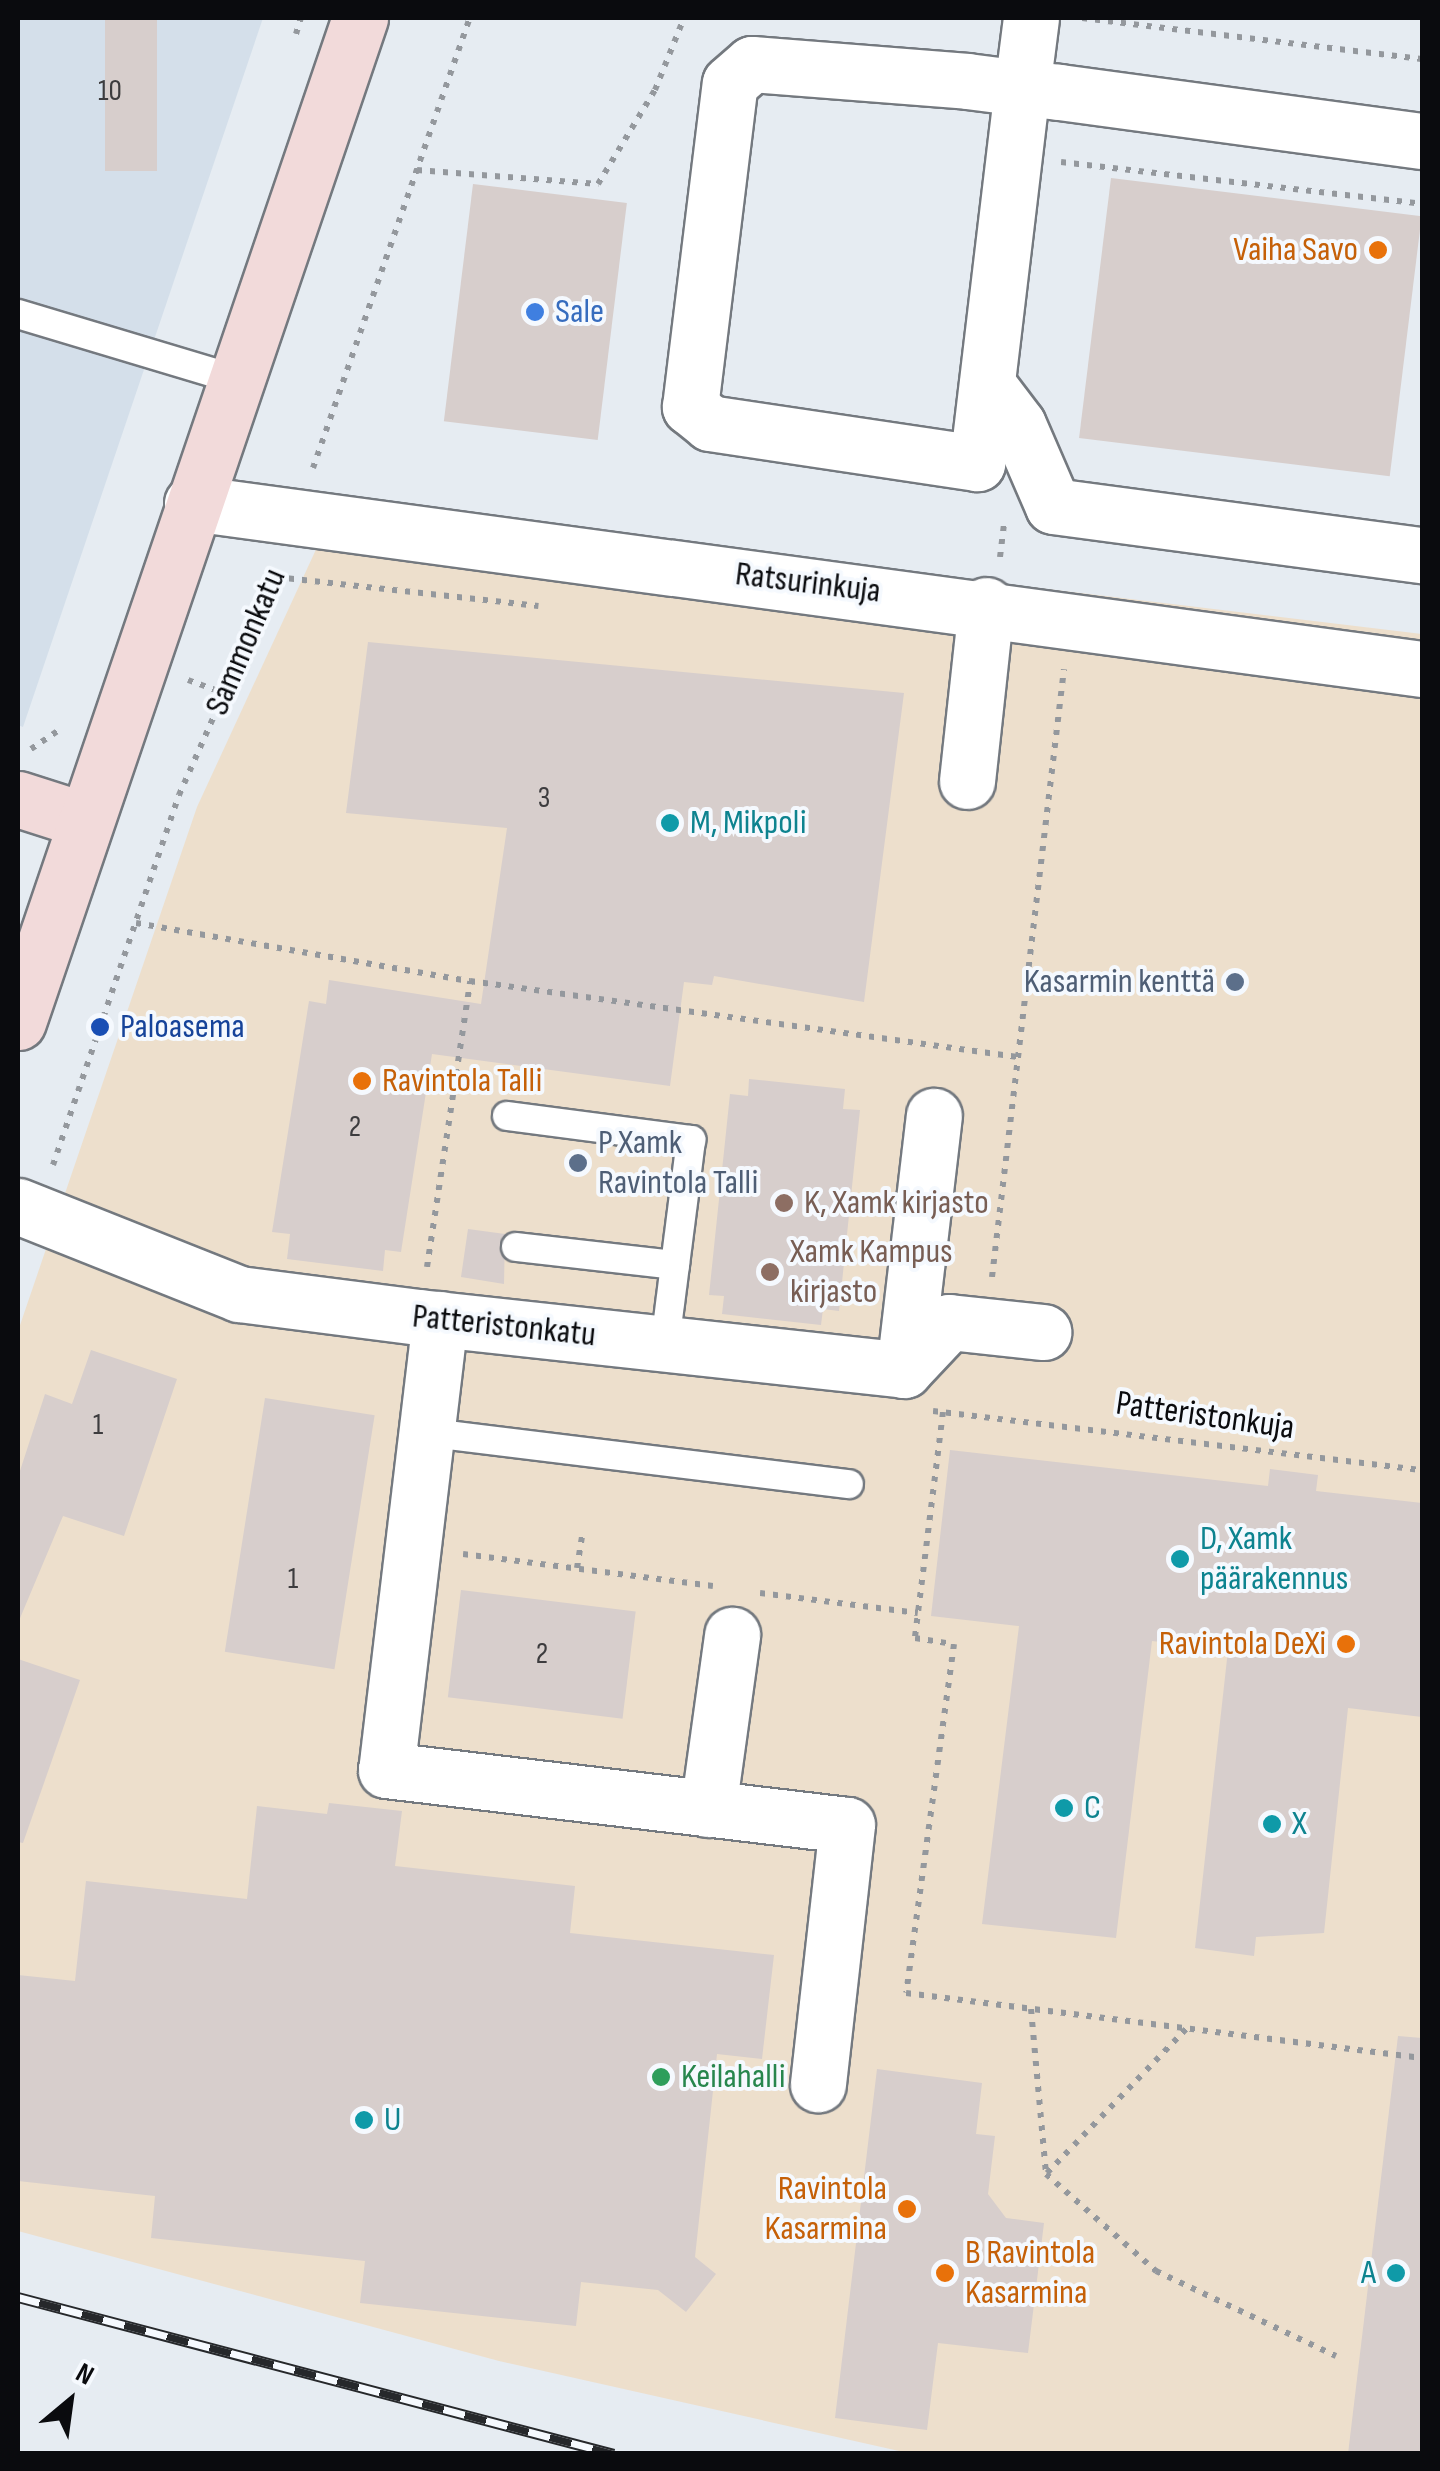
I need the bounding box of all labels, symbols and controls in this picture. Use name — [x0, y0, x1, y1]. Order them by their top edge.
house number: 10 — [98, 73, 122, 109]
place label: Vaiha Savo — [1233, 229, 1358, 271]
marker: Vaiha Savo — [1367, 239, 1389, 261]
place label: Sale — [555, 291, 604, 333]
marker: Sale — [524, 301, 546, 323]
street label: Ratsurinkuja — [733, 553, 883, 613]
street label: Sammonkatu — [196, 562, 296, 722]
house number: 3 — [538, 780, 550, 816]
place label: M, Mikpoli — [690, 802, 806, 844]
marker: M, Mikpoli — [659, 812, 681, 834]
place label: Kasarmin kenttä — [1024, 961, 1215, 1003]
marker: Kasarmin kenttä — [1224, 971, 1246, 993]
place label: Paloasema — [120, 1006, 245, 1048]
marker: Paloasema — [89, 1016, 111, 1038]
place label: Ravintola Talli — [382, 1060, 542, 1102]
marker: Ravintola Talli — [351, 1070, 373, 1092]
house number: 2 — [349, 1109, 361, 1145]
place label: P Xamk Ravintola Talli — [598, 1122, 758, 1204]
marker: P Xamk Ravintola Talli — [567, 1152, 589, 1174]
place label: K, Xamk kirjasto — [804, 1182, 989, 1224]
marker: K, Xamk kirjasto — [773, 1192, 795, 1214]
place label: Xamk Kampus kirjasto — [790, 1231, 953, 1313]
marker: Xamk Kampus kirjasto — [759, 1261, 781, 1283]
street label: Patteristonkatu — [410, 1295, 598, 1357]
street label: Patteristonkuja — [1113, 1383, 1297, 1449]
house number: 1 — [93, 1407, 103, 1443]
place label: D, Xamk päärakennus — [1200, 1518, 1348, 1600]
marker: D, Xamk päärakennus — [1169, 1548, 1191, 1570]
house number: 1 — [288, 1561, 298, 1597]
place label: Ravintola DeXi — [1159, 1623, 1326, 1665]
marker: Ravintola DeXi — [1335, 1633, 1357, 1655]
house number: 2 — [536, 1636, 548, 1672]
place label: C — [1084, 1787, 1101, 1829]
marker: C — [1053, 1797, 1075, 1819]
place label: X — [1292, 1803, 1307, 1845]
marker: X — [1261, 1813, 1283, 1835]
place label: Keilahalli — [681, 2056, 786, 2098]
marker: Keilahalli — [650, 2066, 672, 2088]
place label: U — [384, 2099, 401, 2141]
marker: U — [353, 2109, 375, 2131]
place label: Ravintola Kasarmina — [765, 2168, 887, 2250]
marker: Ravintola Kasarmina — [896, 2198, 918, 2220]
place label: B Ravintola Kasarmina — [965, 2232, 1095, 2314]
place label: A — [1361, 2252, 1376, 2294]
marker: B Ravintola Kasarmina — [934, 2262, 956, 2284]
marker: A — [1385, 2262, 1407, 2284]
north arrow — [20, 2351, 120, 2451]
text: N — [70, 2356, 99, 2392]

